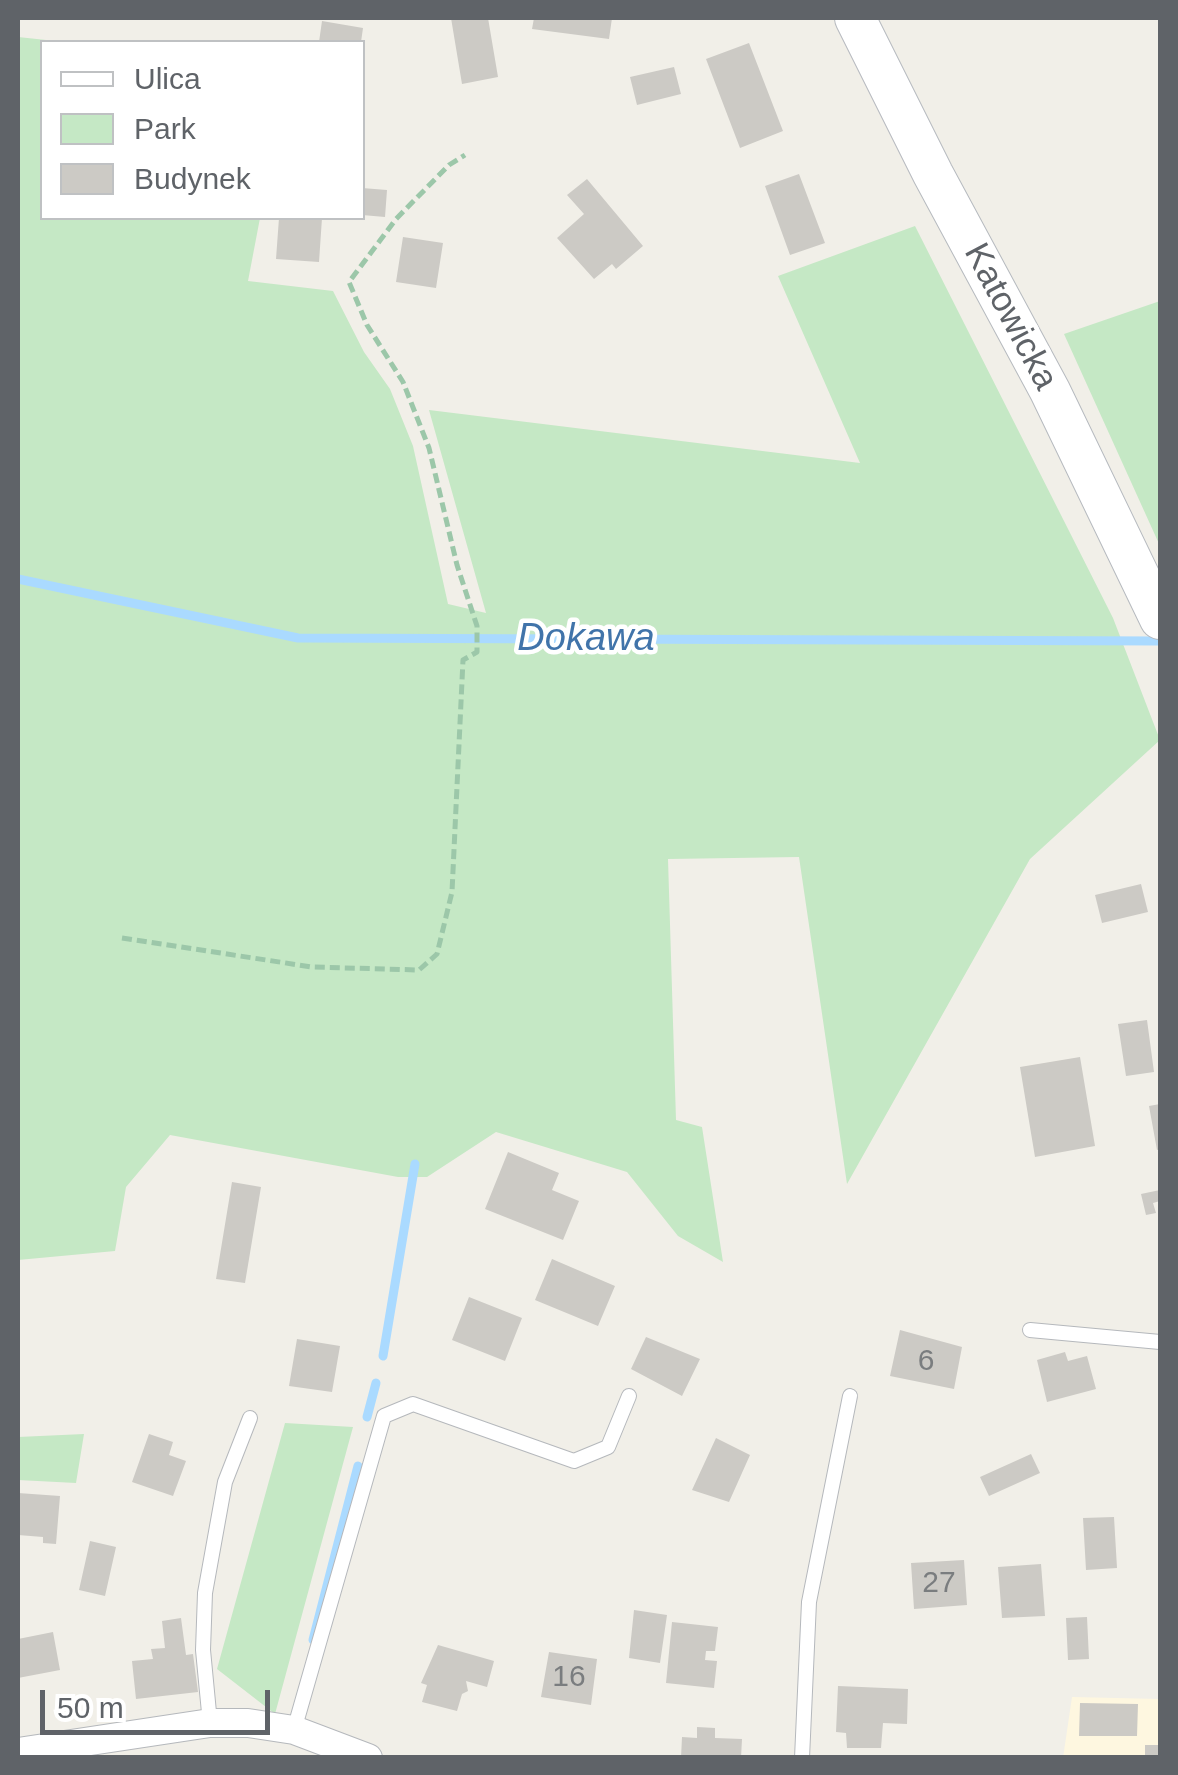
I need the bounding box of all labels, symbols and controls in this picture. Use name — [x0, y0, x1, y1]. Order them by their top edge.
legend — [40, 40, 365, 220]
text: Ulica — [134, 62, 201, 95]
text: Park — [134, 112, 196, 145]
text: Budynek — [134, 162, 251, 195]
street label: Katowicka — [954, 237, 1066, 397]
water label: Dokawa — [517, 616, 655, 662]
house number: 6 — [918, 1344, 934, 1380]
house number: 27 — [922, 1566, 956, 1602]
house number: 16 — [552, 1660, 586, 1696]
scale bar — [45, 1670, 275, 1732]
text: 50 m — [57, 1691, 124, 1724]

